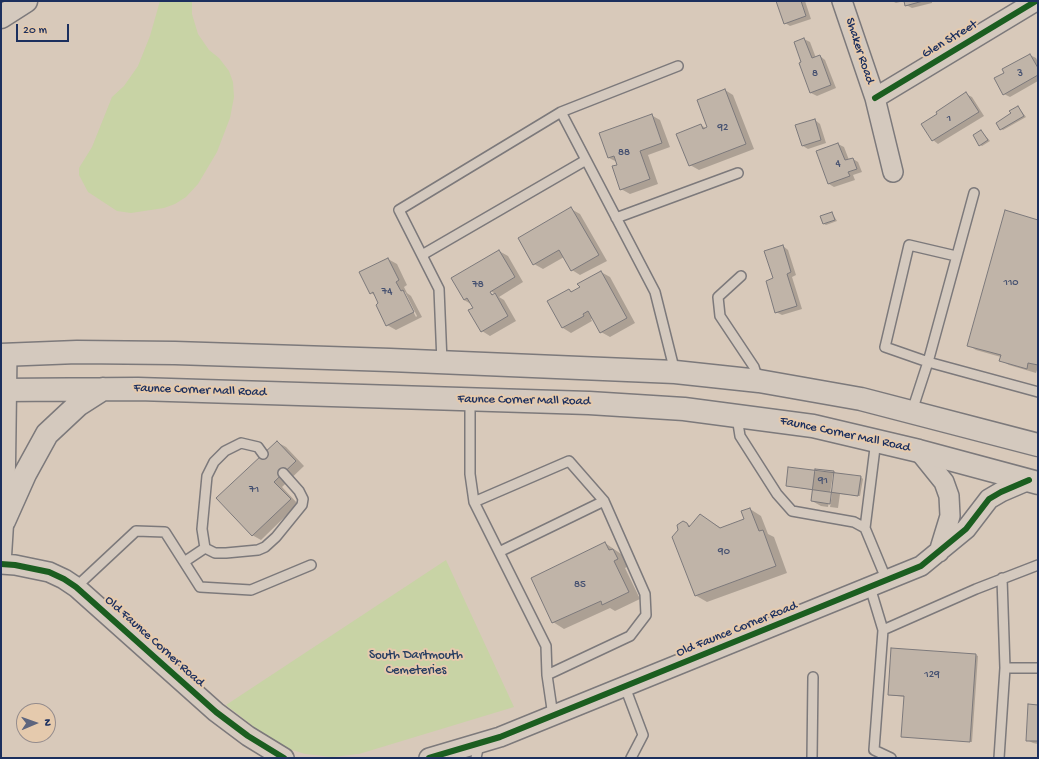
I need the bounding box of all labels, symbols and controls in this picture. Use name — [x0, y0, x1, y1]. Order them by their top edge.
scale bar — [18, 16, 71, 42]
street label: Shaker Road — [841, 16, 877, 86]
street label: Glen Street — [920, 17, 980, 63]
text: 20 m — [23, 24, 47, 38]
house number: 8 — [812, 67, 818, 81]
house number: 3 — [1017, 67, 1023, 81]
house number: 1 — [947, 112, 951, 126]
house number: 92 — [718, 121, 728, 135]
house number: 88 — [618, 146, 630, 160]
house number: 4 — [835, 157, 841, 171]
house number: 110 — [1003, 276, 1019, 290]
house number: 78 — [472, 278, 484, 292]
house number: 74 — [382, 285, 392, 299]
street label: Faunce Corner Mall Road — [133, 381, 267, 401]
street label: Faunce Corner Mall Road — [457, 392, 591, 410]
street label: Faunce Corner Mall Road — [778, 414, 912, 456]
house number: 91 — [818, 474, 828, 488]
house number: 71 — [249, 483, 259, 497]
house number: 90 — [718, 545, 730, 559]
house number: 85 — [574, 578, 586, 592]
street label: Old Faunce Corner Road — [101, 593, 207, 691]
street label: Old Faunce Corner Road — [674, 599, 800, 661]
park label: South Dartmouth Cemeteries — [369, 648, 463, 679]
house number: 129 — [924, 668, 940, 682]
north arrow — [16, 703, 56, 743]
text: N — [41, 719, 53, 726]

